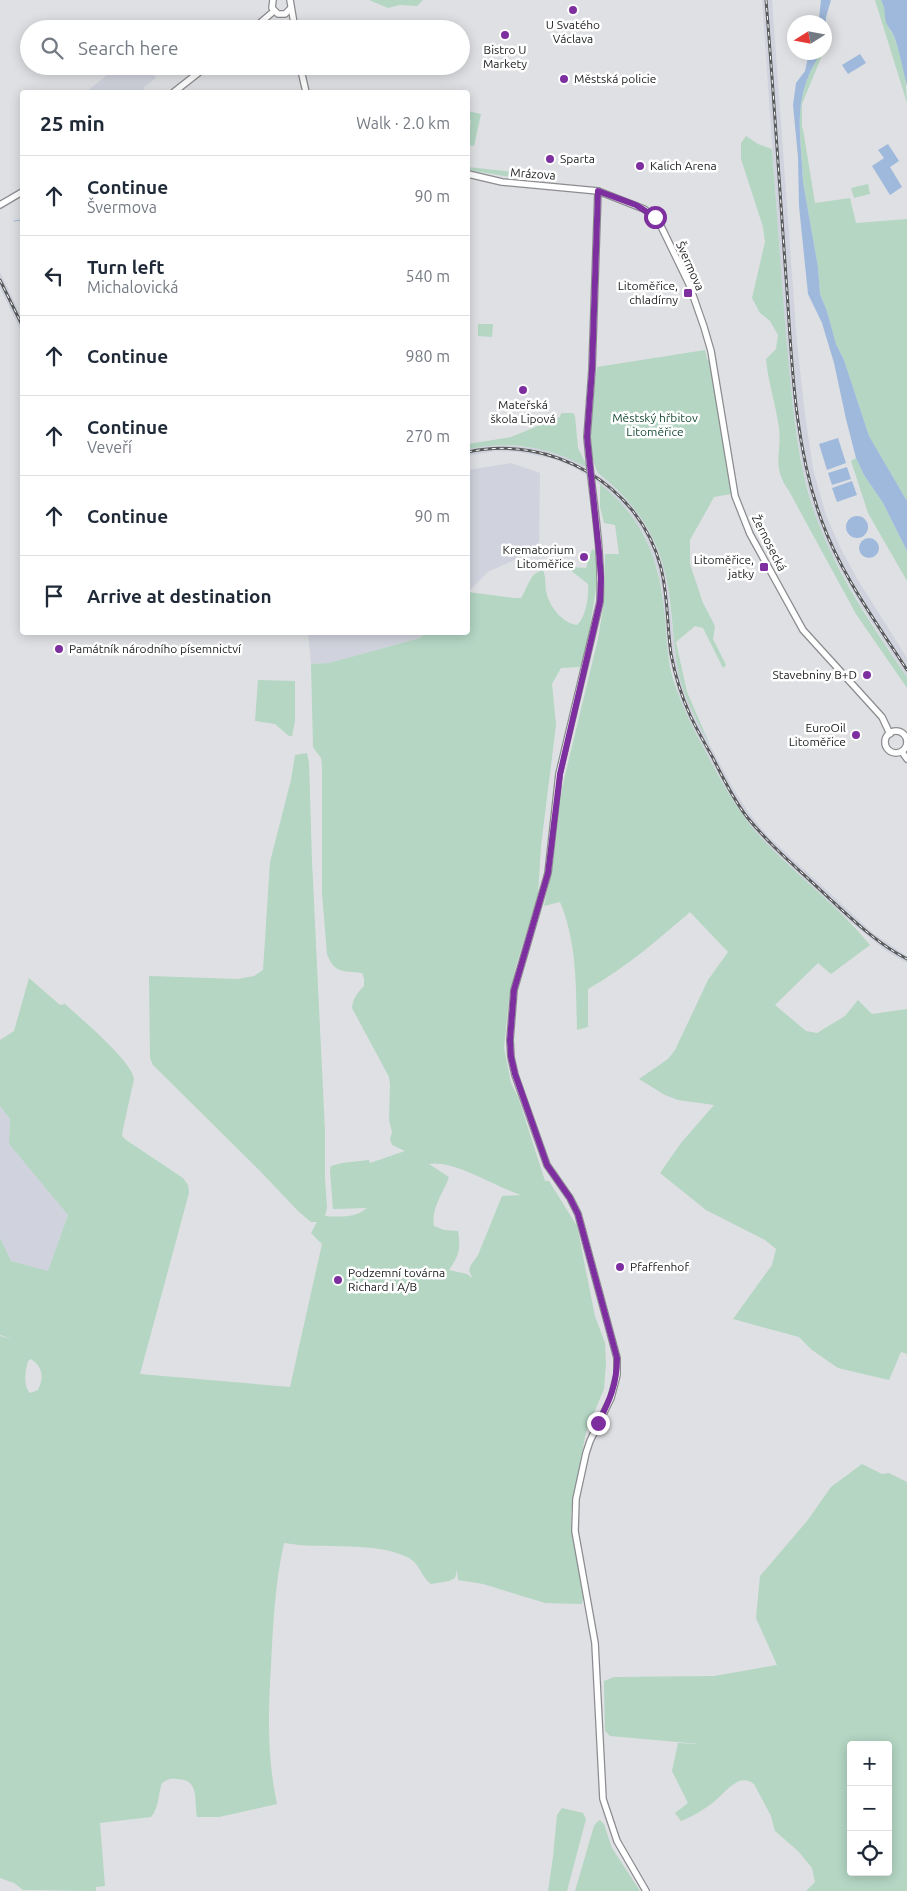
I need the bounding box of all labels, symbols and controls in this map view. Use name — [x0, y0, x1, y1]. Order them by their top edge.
marker: U Svatého Václava — [567, 4, 579, 16]
north arrow — [787, 15, 832, 60]
place label: U Svatého Václava — [546, 18, 600, 45]
search box — [20, 20, 470, 75]
marker: Bistro U Markety — [499, 29, 511, 41]
icon: search — [38, 34, 66, 62]
text: Search here — [78, 37, 178, 59]
place label: Bistro U Markety — [483, 43, 527, 70]
place label: Městská policie — [574, 72, 656, 85]
marker: Městská policie — [558, 73, 570, 85]
text: 25 min — [40, 111, 105, 135]
text: Walk · 2.0 km — [356, 114, 450, 132]
place label: Sparta — [560, 152, 595, 165]
marker: Sparta — [544, 153, 556, 165]
place label: Kalich Arena — [650, 159, 717, 172]
marker: Kalich Arena — [634, 160, 646, 172]
street label: Mrázova — [510, 165, 556, 182]
text: Continue — [87, 176, 168, 198]
icon: ahead — [40, 182, 68, 210]
text: 90 m — [414, 187, 450, 205]
text: Švermova — [87, 198, 157, 216]
route start — [644, 206, 667, 229]
street label: Švermova — [674, 239, 707, 292]
text: Turn left — [87, 256, 165, 278]
icon: left — [40, 262, 68, 290]
text: 540 m — [405, 267, 450, 285]
text: Michalovická — [87, 278, 179, 296]
place label: Litoměřice, chladírny — [618, 279, 678, 306]
marker: Litoměřice, chladírny — [682, 287, 694, 299]
icon: ahead — [40, 342, 68, 370]
text: Continue — [87, 345, 168, 367]
text: 980 m — [405, 347, 450, 365]
marker: Mateřská škola Lipová — [517, 384, 529, 396]
place label: Mateřská škola Lipová — [490, 398, 556, 425]
park label: Městský hřbitov Litoměřice — [612, 411, 698, 438]
text: Continue — [87, 416, 168, 438]
icon: ahead — [40, 422, 68, 450]
text: 270 m — [405, 427, 450, 445]
text: Veveří — [87, 438, 132, 456]
icon: ahead — [40, 502, 68, 530]
text: Continue — [87, 505, 168, 527]
text: 90 m — [414, 507, 450, 525]
street label: Žernosecká — [750, 512, 789, 573]
place label: Krematorium Litoměřice — [503, 543, 574, 570]
marker: Krematorium Litoměřice — [578, 551, 590, 563]
place label: Litoměřice, jatky — [694, 553, 754, 580]
marker: Litoměřice, jatky — [758, 561, 770, 573]
icon: arrive — [40, 582, 68, 610]
text: Arrive at destination — [87, 585, 272, 607]
place label: Památník národního písemnictví — [69, 642, 242, 655]
marker: Památník národního písemnictví — [53, 643, 65, 655]
place label: Stavebniny B+D — [772, 668, 857, 681]
marker: Stavebniny B+D — [861, 669, 873, 681]
place label: EuroOil Litoměřice — [789, 721, 846, 748]
marker: EuroOil Litoměřice — [850, 729, 862, 741]
place label: Pfaffenhof — [630, 1260, 689, 1273]
marker: Pfaffenhof — [614, 1261, 626, 1273]
place label: Podzemní továrna Richard I A/B — [348, 1266, 445, 1293]
marker: Podzemní továrna Richard I A/B — [332, 1274, 344, 1286]
route end — [587, 1412, 610, 1435]
map controls — [847, 1741, 892, 1876]
button: + — [847, 1741, 892, 1786]
button: − — [847, 1786, 892, 1831]
button: locate — [847, 1831, 892, 1876]

